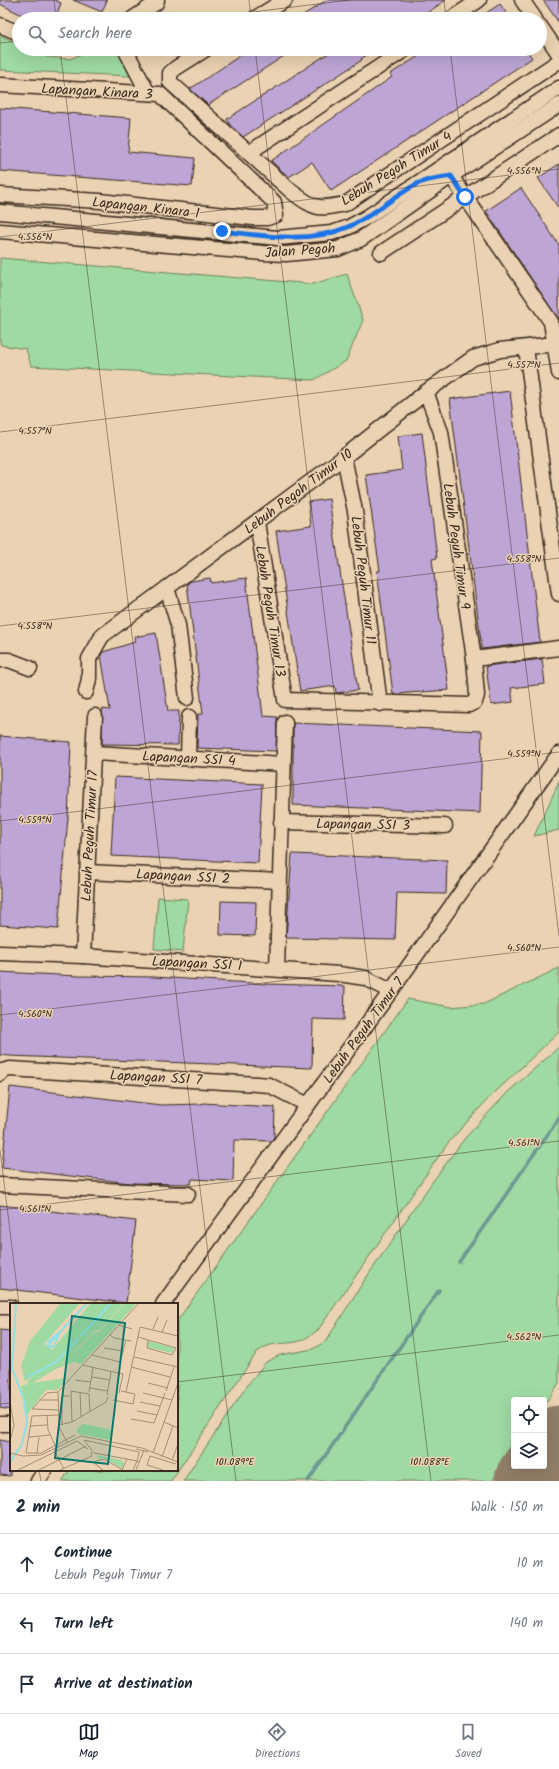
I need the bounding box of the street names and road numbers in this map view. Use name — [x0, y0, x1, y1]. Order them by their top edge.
street label: Lapangan Kinara 3 — [41, 78, 153, 106]
street label: Lebuh Pegoh Timur 4 — [336, 126, 457, 212]
street label: Lapangan Kinara 1 — [91, 191, 201, 225]
street label: Jalan Pegoh — [264, 238, 336, 264]
street label: Lebuh Pegoh Timur 10 — [239, 443, 358, 540]
street label: Lebuh Peguh Timur 9 — [436, 482, 476, 611]
street label: Lebuh Peguh Timur 11 — [344, 515, 382, 646]
street label: Lebuh Peguh Timur 13 — [249, 544, 291, 679]
street label: Lapangan SSI 4 — [142, 746, 237, 772]
street label: Lebuh Peguh Timur 17 — [76, 769, 104, 902]
street label: Lapangan SSI 3 — [316, 813, 410, 837]
street label: Lapangan SSI 2 — [135, 864, 231, 890]
street label: Lapangan SSI 1 — [151, 951, 243, 977]
street label: Lebuh Peguh Timur 7 — [318, 972, 410, 1088]
street label: Lapangan SSI 7 — [109, 1065, 203, 1091]

